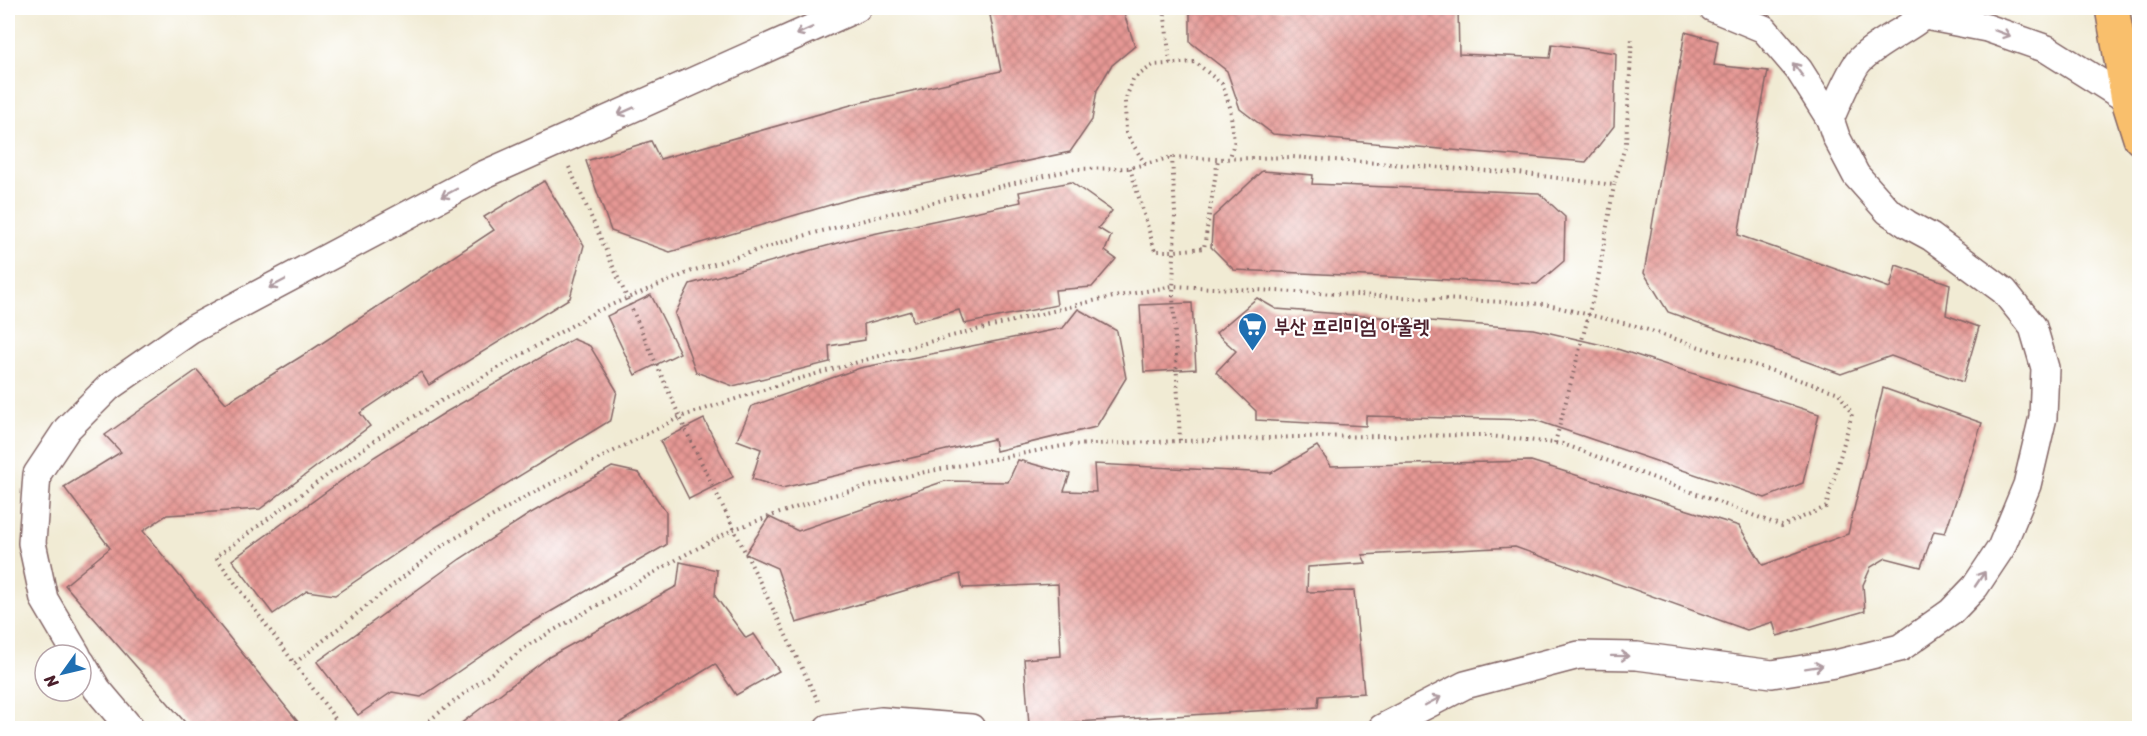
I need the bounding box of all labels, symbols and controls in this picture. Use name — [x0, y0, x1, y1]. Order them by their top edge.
one-way arrow — [795, 26, 813, 38]
one-way arrow — [1992, 29, 2011, 40]
one-way arrow — [1791, 62, 1804, 78]
one-way arrow — [617, 106, 635, 117]
one-way arrow — [441, 187, 458, 199]
one-way arrow — [268, 279, 286, 290]
place label: 부산 프리미엄 아울렛 — [1274, 309, 1429, 344]
supermarket icon: 부산 프리미엄 아울렛 — [1237, 310, 1269, 352]
one-way arrow — [1974, 572, 1986, 588]
north arrow — [33, 643, 93, 703]
one-way arrow — [1610, 650, 1630, 661]
one-way arrow — [1803, 662, 1823, 673]
text: N — [35, 668, 67, 695]
one-way arrow — [1424, 695, 1442, 707]

